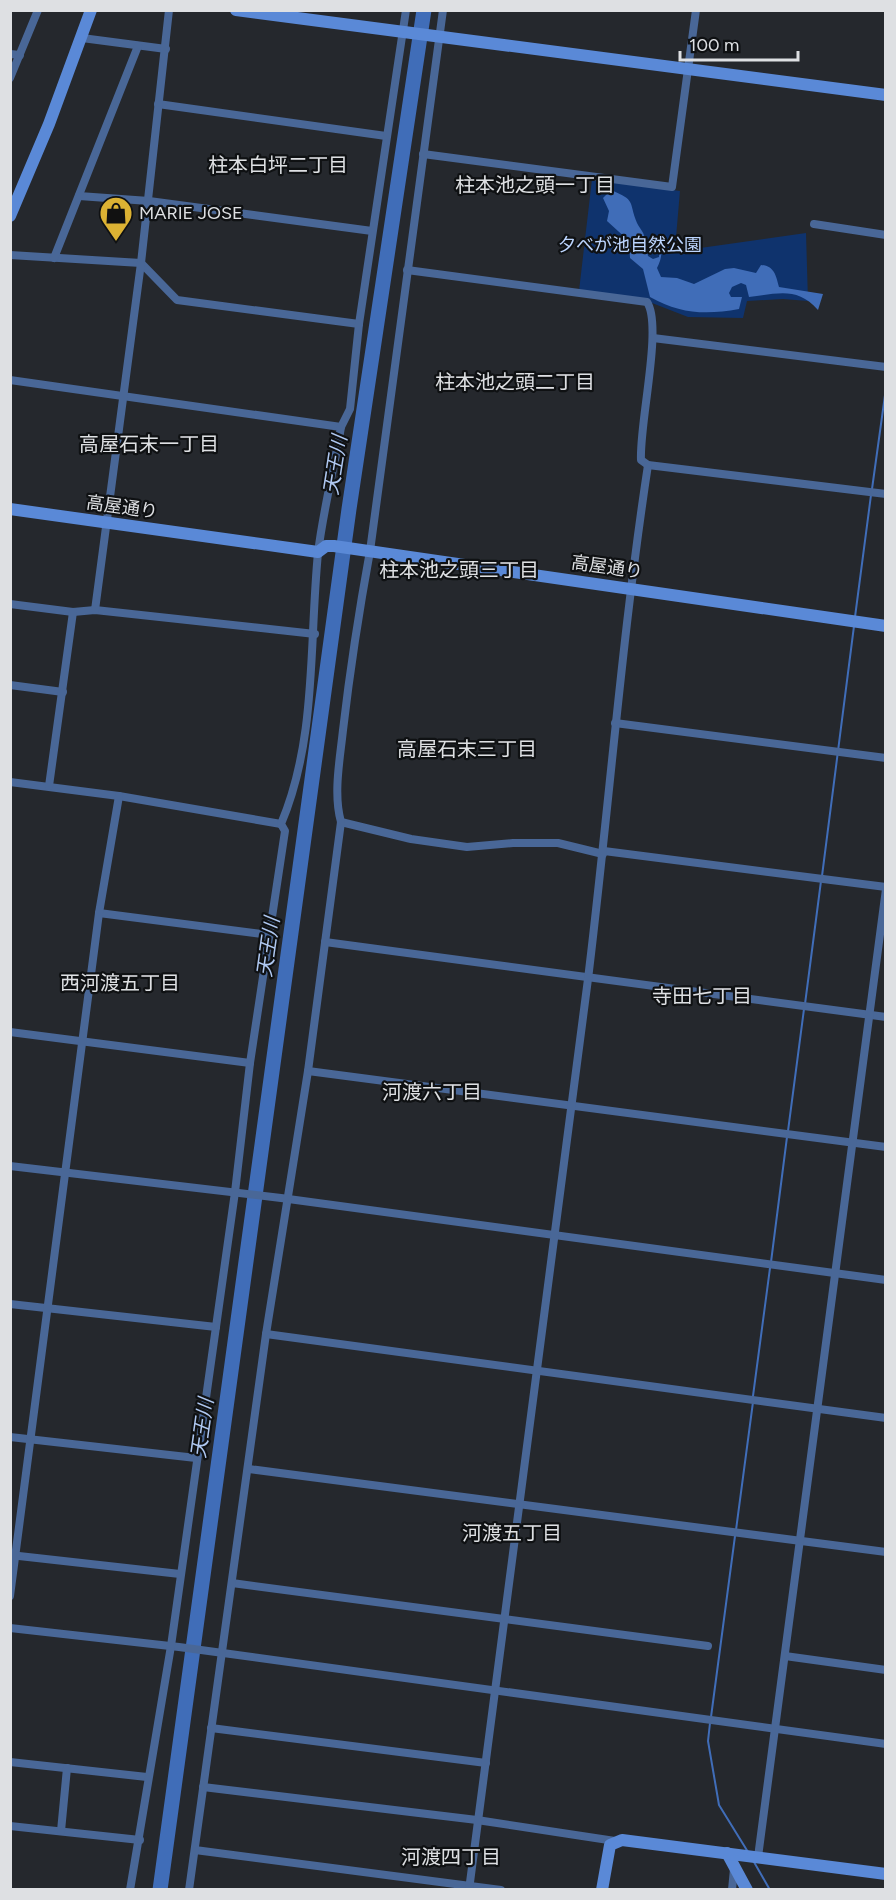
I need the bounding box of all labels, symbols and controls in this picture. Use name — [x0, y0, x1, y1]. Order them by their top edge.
scale bar — [680, 24, 798, 62]
text: 100 m — [689, 34, 739, 56]
district label: 柱本白坪二丁目 — [208, 153, 348, 177]
district label: 柱本池之頭一丁目 — [455, 173, 615, 197]
shop icon: MARIE JOSE — [98, 195, 134, 242]
place label: MARIE JOSE — [139, 202, 243, 224]
park label: 夕べが池自然公園 — [558, 234, 702, 256]
district label: 柱本池之頭二丁目 — [435, 370, 595, 394]
district label: 高屋石末一丁目 — [79, 432, 219, 456]
water label: 天王川 — [318, 432, 352, 497]
street label: 高屋通り — [85, 491, 159, 523]
street label: 高屋通り — [570, 551, 644, 583]
district label: 柱本池之頭三丁目 — [379, 558, 539, 582]
district label: 高屋石末三丁目 — [397, 737, 537, 761]
water label: 天王川 — [252, 914, 284, 978]
district label: 西河渡五丁目 — [60, 971, 180, 995]
district label: 寺田七丁目 — [652, 984, 752, 1008]
district label: 河渡六丁目 — [382, 1080, 482, 1104]
water label: 天王川 — [186, 1395, 218, 1459]
district label: 河渡五丁目 — [462, 1521, 562, 1545]
district label: 河渡四丁目 — [401, 1845, 501, 1869]

